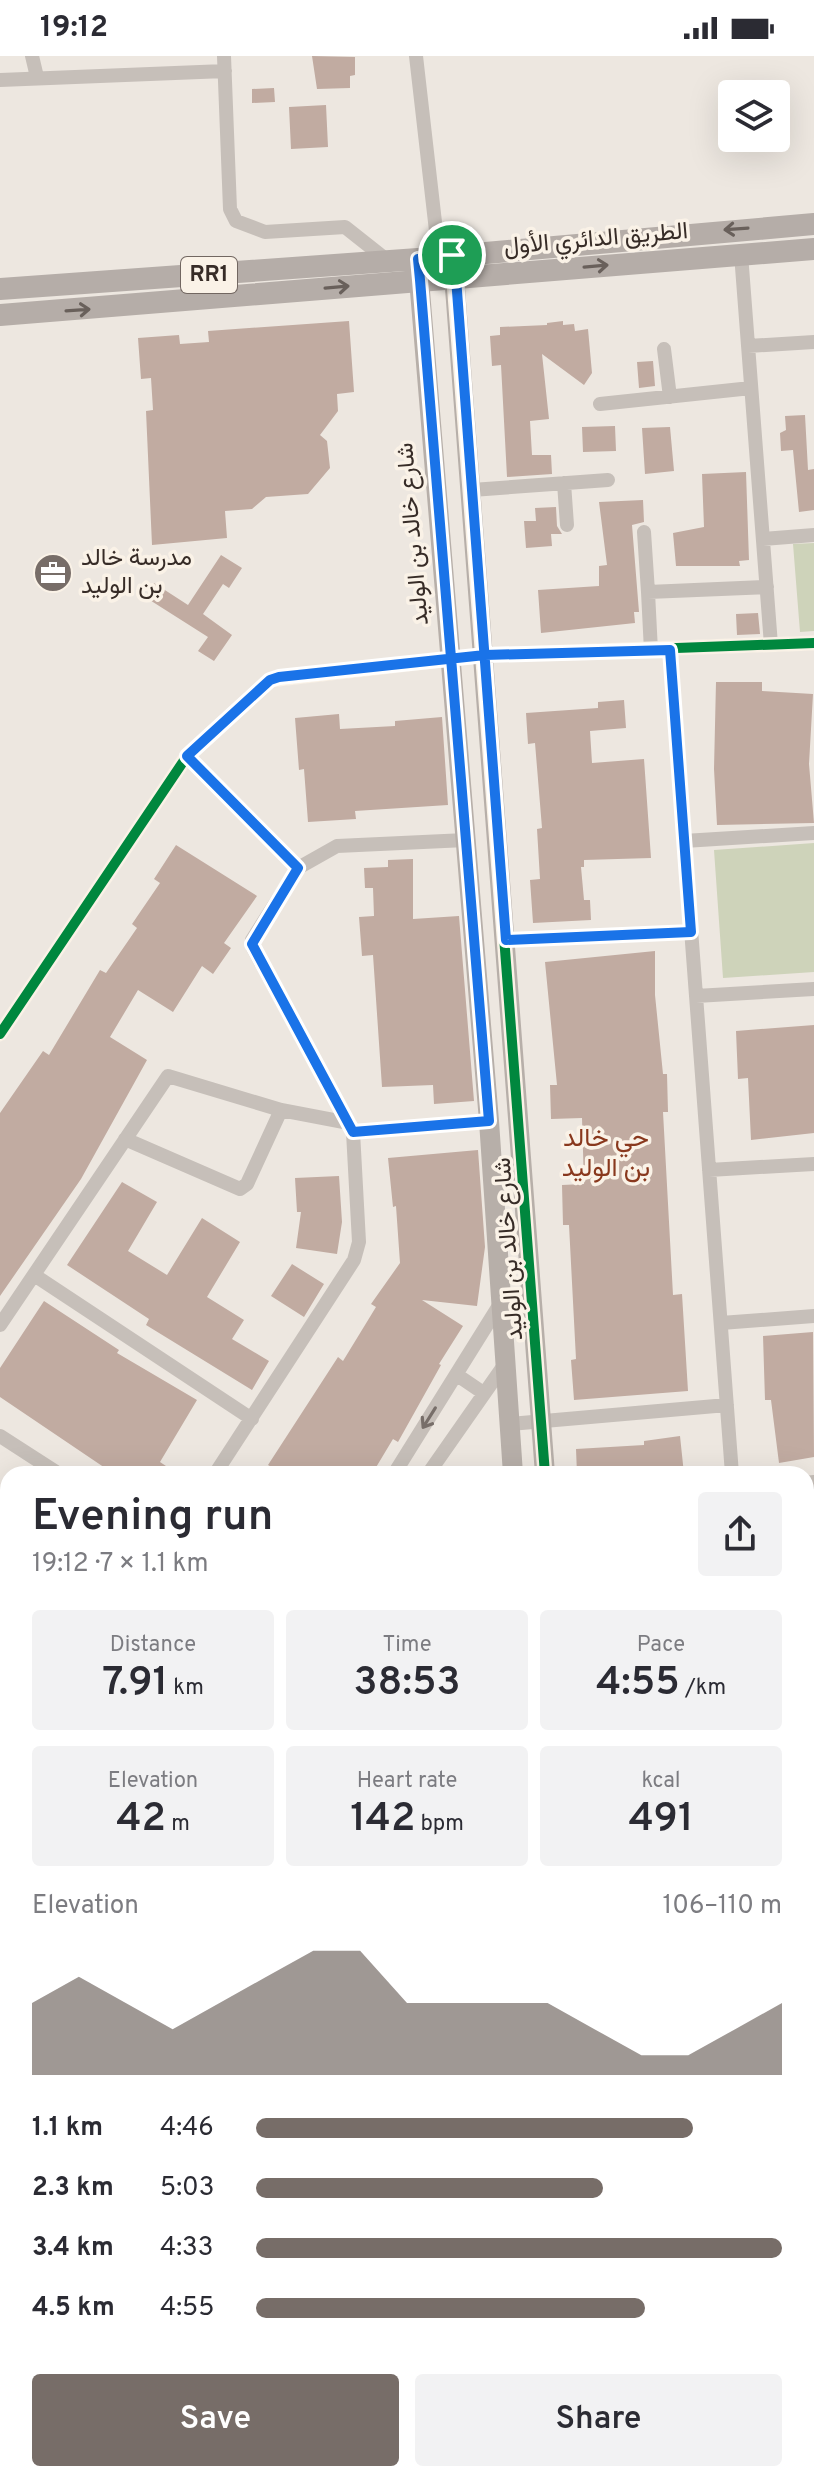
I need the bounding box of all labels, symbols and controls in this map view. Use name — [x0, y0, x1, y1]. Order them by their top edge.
text: 19:12 — [40, 10, 108, 47]
map controls — [718, 80, 790, 152]
button: layers — [718, 80, 790, 152]
street label: الطريق الدائري الأول — [503, 216, 690, 265]
pin — [418, 221, 486, 289]
one-way arrow — [723, 222, 750, 237]
icon: arrive — [430, 233, 474, 277]
road number: RR1 — [181, 257, 237, 293]
one-way arrow — [582, 258, 609, 273]
one-way arrow — [323, 279, 350, 294]
one-way arrow — [64, 302, 91, 317]
street label: شارع خالد بن الوليد — [391, 441, 437, 627]
place label: مدرسة خالد بن الوليد — [81, 544, 192, 602]
office icon: مدرسة خالد بن الوليد — [32, 552, 74, 594]
district label: حي خالد بن الوليد — [562, 1123, 650, 1186]
street label: شارع خالد بن الوليد — [489, 1157, 531, 1341]
one-way arrow — [421, 1406, 437, 1429]
text: Evening run — [32, 1490, 273, 1546]
button: share — [698, 1492, 782, 1576]
text: 19:12 · 7 × 1.1 km — [32, 1548, 209, 1581]
text: Distance — [110, 1632, 196, 1659]
text: Time — [382, 1632, 432, 1659]
text: Pace — [637, 1632, 685, 1659]
text: 7.91 — [102, 1659, 168, 1709]
text: 38:53 — [354, 1659, 461, 1709]
text: 4:55 — [596, 1659, 680, 1709]
text: km — [168, 1675, 204, 1702]
text: /km — [680, 1675, 726, 1702]
text: Elevation — [108, 1768, 198, 1795]
text: Heart rate — [357, 1768, 457, 1795]
text: kcal — [641, 1768, 681, 1795]
text: 42 — [116, 1795, 166, 1845]
text: 142 — [350, 1795, 415, 1845]
text: 491 — [628, 1795, 694, 1845]
text: m — [166, 1811, 190, 1838]
text: bpm — [415, 1811, 464, 1838]
text: Elevation — [32, 1890, 139, 1923]
text: 106–110 m — [663, 1890, 782, 1923]
text: 1.1 km — [32, 2112, 103, 2145]
text: 4:46 — [160, 2112, 214, 2145]
text: 2.3 km — [32, 2172, 114, 2205]
text: 5:03 — [160, 2172, 214, 2205]
text: 3.4 km — [32, 2232, 114, 2265]
text: 4:33 — [160, 2232, 213, 2265]
text: 4.5 km — [32, 2292, 115, 2325]
text: 4:55 — [160, 2292, 214, 2325]
button: Save — [32, 2374, 399, 2466]
button: Share — [415, 2374, 782, 2466]

